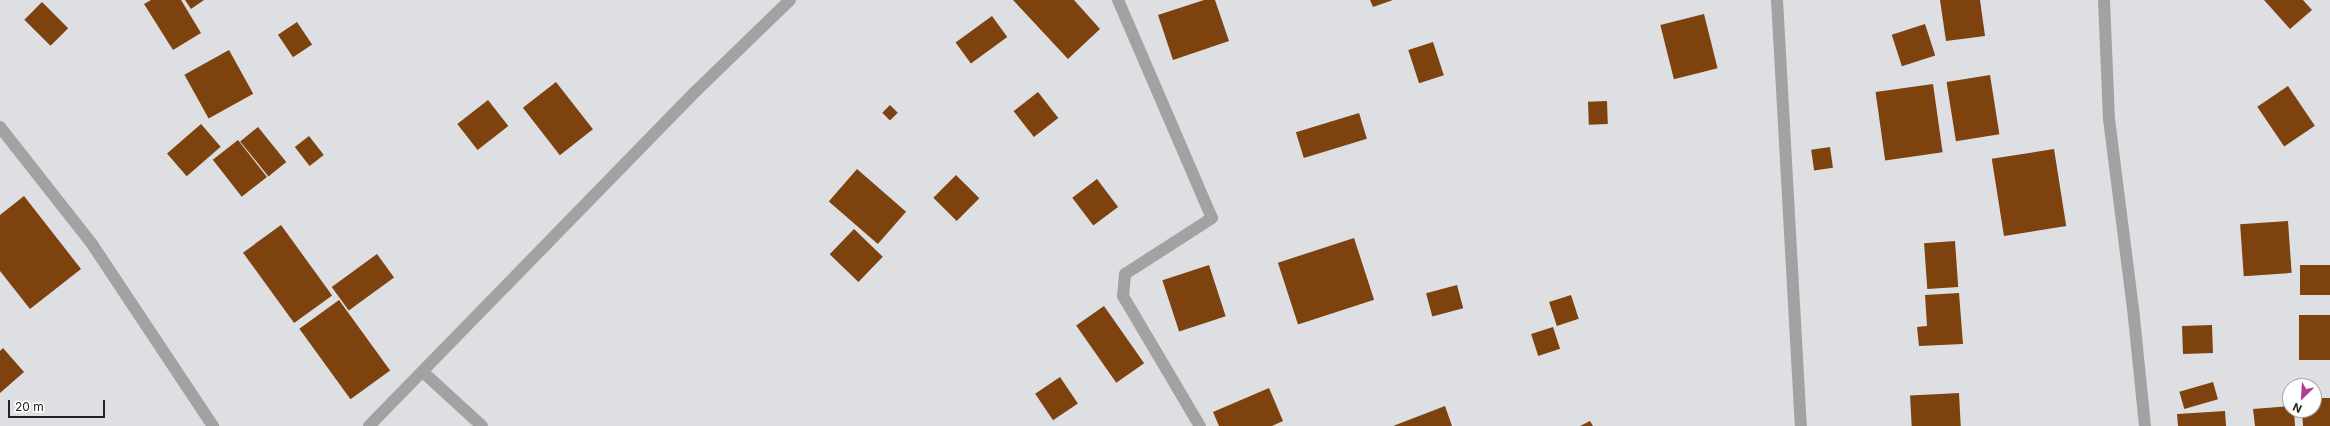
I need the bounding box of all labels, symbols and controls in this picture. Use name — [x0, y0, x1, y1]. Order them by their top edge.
north arrow — [2282, 378, 2322, 418]
scale bar — [10, 392, 107, 418]
text: 20 m — [15, 399, 44, 414]
text: N — [2291, 400, 2304, 416]

